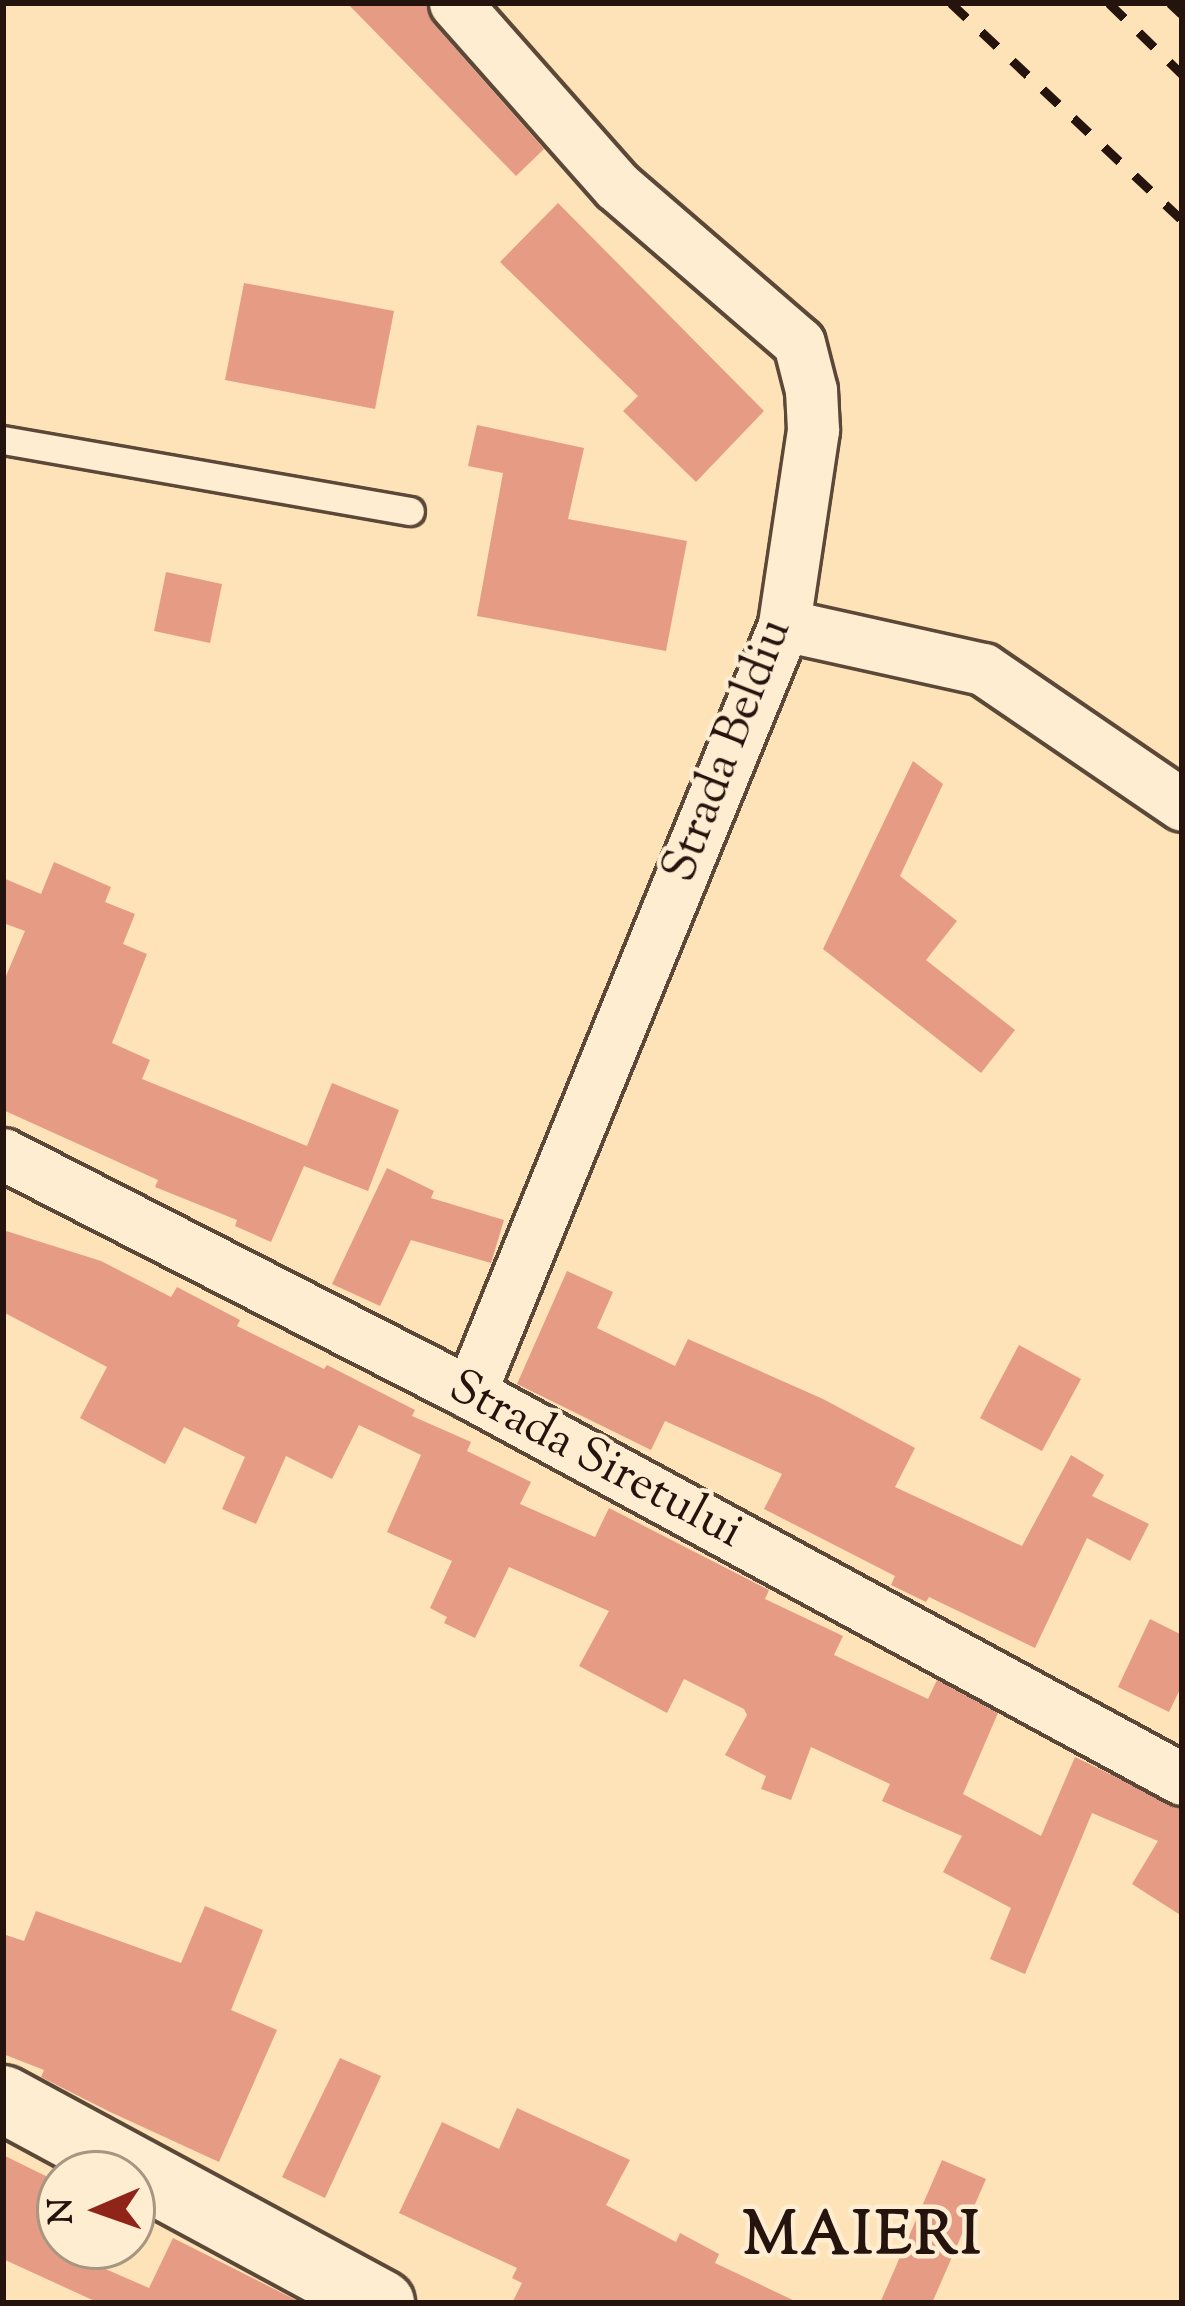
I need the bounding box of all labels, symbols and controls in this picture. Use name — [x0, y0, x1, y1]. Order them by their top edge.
street label: Strada Beldiu — [652, 611, 806, 891]
street label: Strada Siretului — [438, 1359, 752, 1563]
north arrow — [36, 2150, 156, 2270]
text: N — [39, 2197, 87, 2225]
district label: MAIERI — [743, 2202, 983, 2274]

